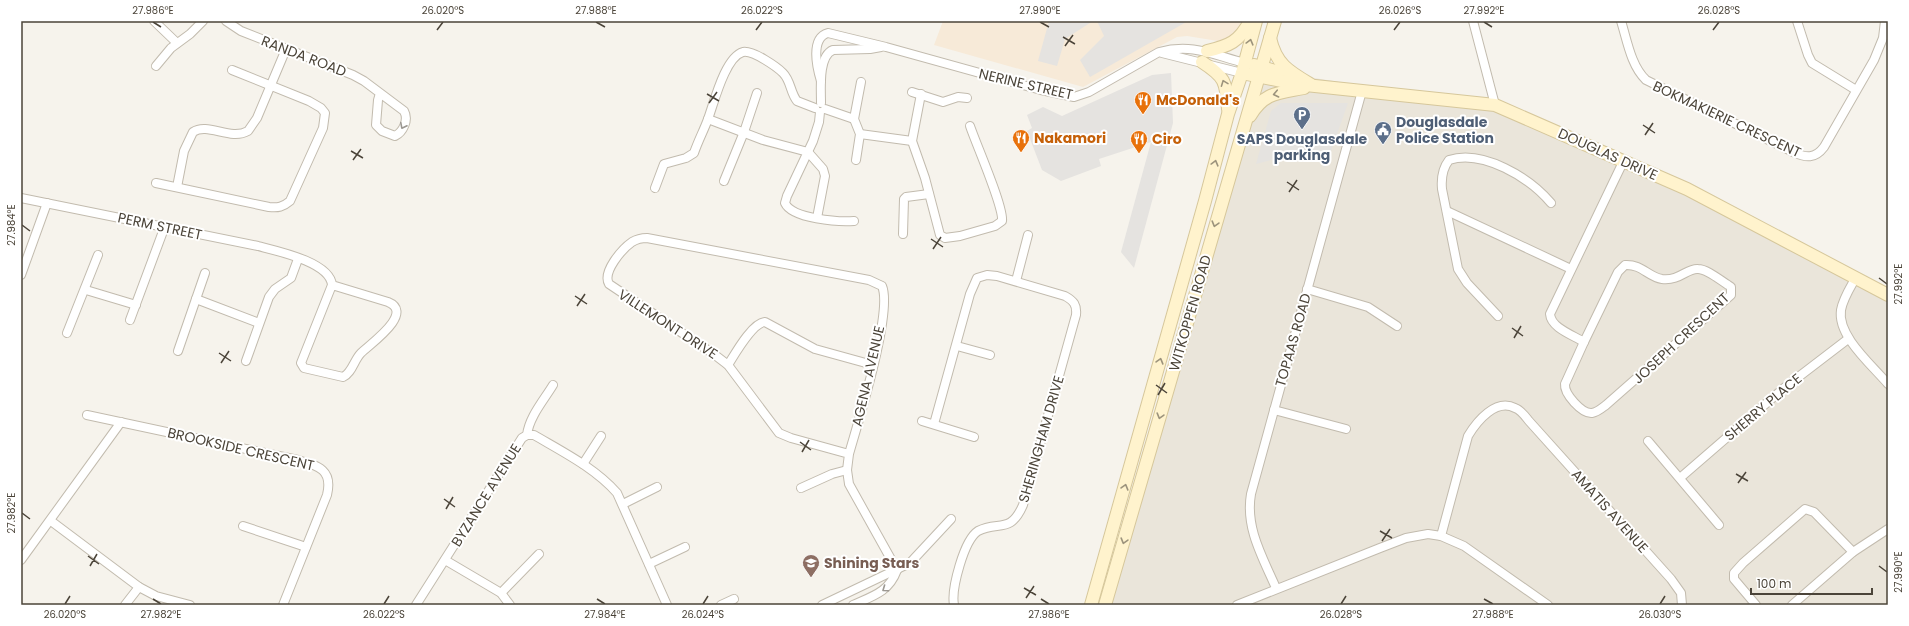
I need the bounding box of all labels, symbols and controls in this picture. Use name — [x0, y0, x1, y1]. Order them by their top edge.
text: 27.986°E — [132, 3, 174, 18]
text: 26.020°S — [422, 3, 464, 18]
text: 27.988°E — [575, 3, 617, 18]
text: 26.022°S — [741, 3, 783, 18]
text: 27.990°E — [1019, 3, 1061, 18]
text: 26.026°S — [1379, 3, 1421, 18]
text: 27.992°E — [1464, 3, 1504, 18]
text: 26.028°S — [1698, 3, 1740, 18]
street label: RANDA ROAD — [259, 31, 350, 81]
one-way arrow — [1246, 39, 1254, 45]
street label: NERINE STREET — [977, 63, 1075, 105]
street label: BOKMAKIERIE CRESCENT — [1650, 76, 1805, 162]
one-way arrow — [1220, 79, 1228, 86]
one-way arrow — [1273, 89, 1280, 97]
restaurant icon: McDonald's — [1133, 90, 1153, 115]
place label: McDonald's — [1156, 90, 1240, 110]
parking icon: SAPS Douglasdale parking — [1292, 105, 1312, 130]
place label: Douglasdale Police Station — [1396, 112, 1494, 148]
public building icon: Douglasdale Police Station — [1373, 120, 1393, 145]
one-way arrow — [400, 122, 408, 129]
street label: DOUGLAS DRIVE — [1555, 123, 1661, 185]
restaurant icon: Nakamori — [1011, 128, 1031, 153]
place label: Nakamori — [1034, 128, 1106, 148]
restaurant icon: Ciro — [1129, 129, 1149, 154]
place label: Ciro — [1152, 129, 1182, 149]
place label: SAPS Douglasdale parking — [1237, 129, 1368, 165]
one-way arrow — [1210, 160, 1219, 167]
text: 27.984°E — [4, 204, 19, 246]
street label: PERM STREET — [116, 207, 204, 245]
one-way arrow — [1211, 220, 1220, 227]
street label: WITKOPPEN ROAD — [1164, 253, 1216, 373]
text: 27.992°E — [1891, 264, 1906, 304]
street label: VILLEMONT DRIVE — [614, 284, 722, 364]
street label: JOSEPH CRESCENT — [1628, 288, 1734, 388]
street label: TOPAAS ROAD — [1270, 291, 1316, 389]
street label: AGENA AVENUE — [847, 324, 889, 428]
one-way arrow — [1155, 358, 1164, 365]
street label: SHERRY PLACE — [1720, 369, 1806, 445]
street label: SHERINGHAM DRIVE — [1013, 373, 1069, 505]
one-way arrow — [1156, 412, 1165, 419]
street label: BROOKSIDE CRESCENT — [166, 422, 317, 476]
street label: BYZANCE AVENUE — [446, 440, 526, 550]
street label: AMATIS AVENUE — [1567, 465, 1653, 557]
one-way arrow — [1120, 483, 1129, 490]
text: 27.982°E — [4, 493, 19, 533]
one-way arrow — [1120, 537, 1129, 544]
text: 27.990°E — [1891, 551, 1906, 593]
school or university icon: Shining Stars — [801, 553, 821, 578]
place label: Shining Stars — [824, 553, 919, 573]
scale bar — [1751, 570, 1872, 596]
text: 100 m — [1757, 575, 1791, 592]
one-way arrow — [882, 584, 889, 591]
text: 26.020°S — [44, 607, 86, 622]
text: 27.982°E — [141, 607, 181, 622]
text: 26.022°S — [363, 607, 405, 622]
text: 27.984°E — [584, 607, 626, 622]
text: 26.024°S — [682, 607, 724, 622]
text: 27.986°E — [1028, 607, 1070, 622]
text: 26.028°S — [1320, 607, 1362, 622]
text: 27.988°E — [1472, 607, 1514, 622]
text: 26.030°S — [1639, 607, 1681, 622]

